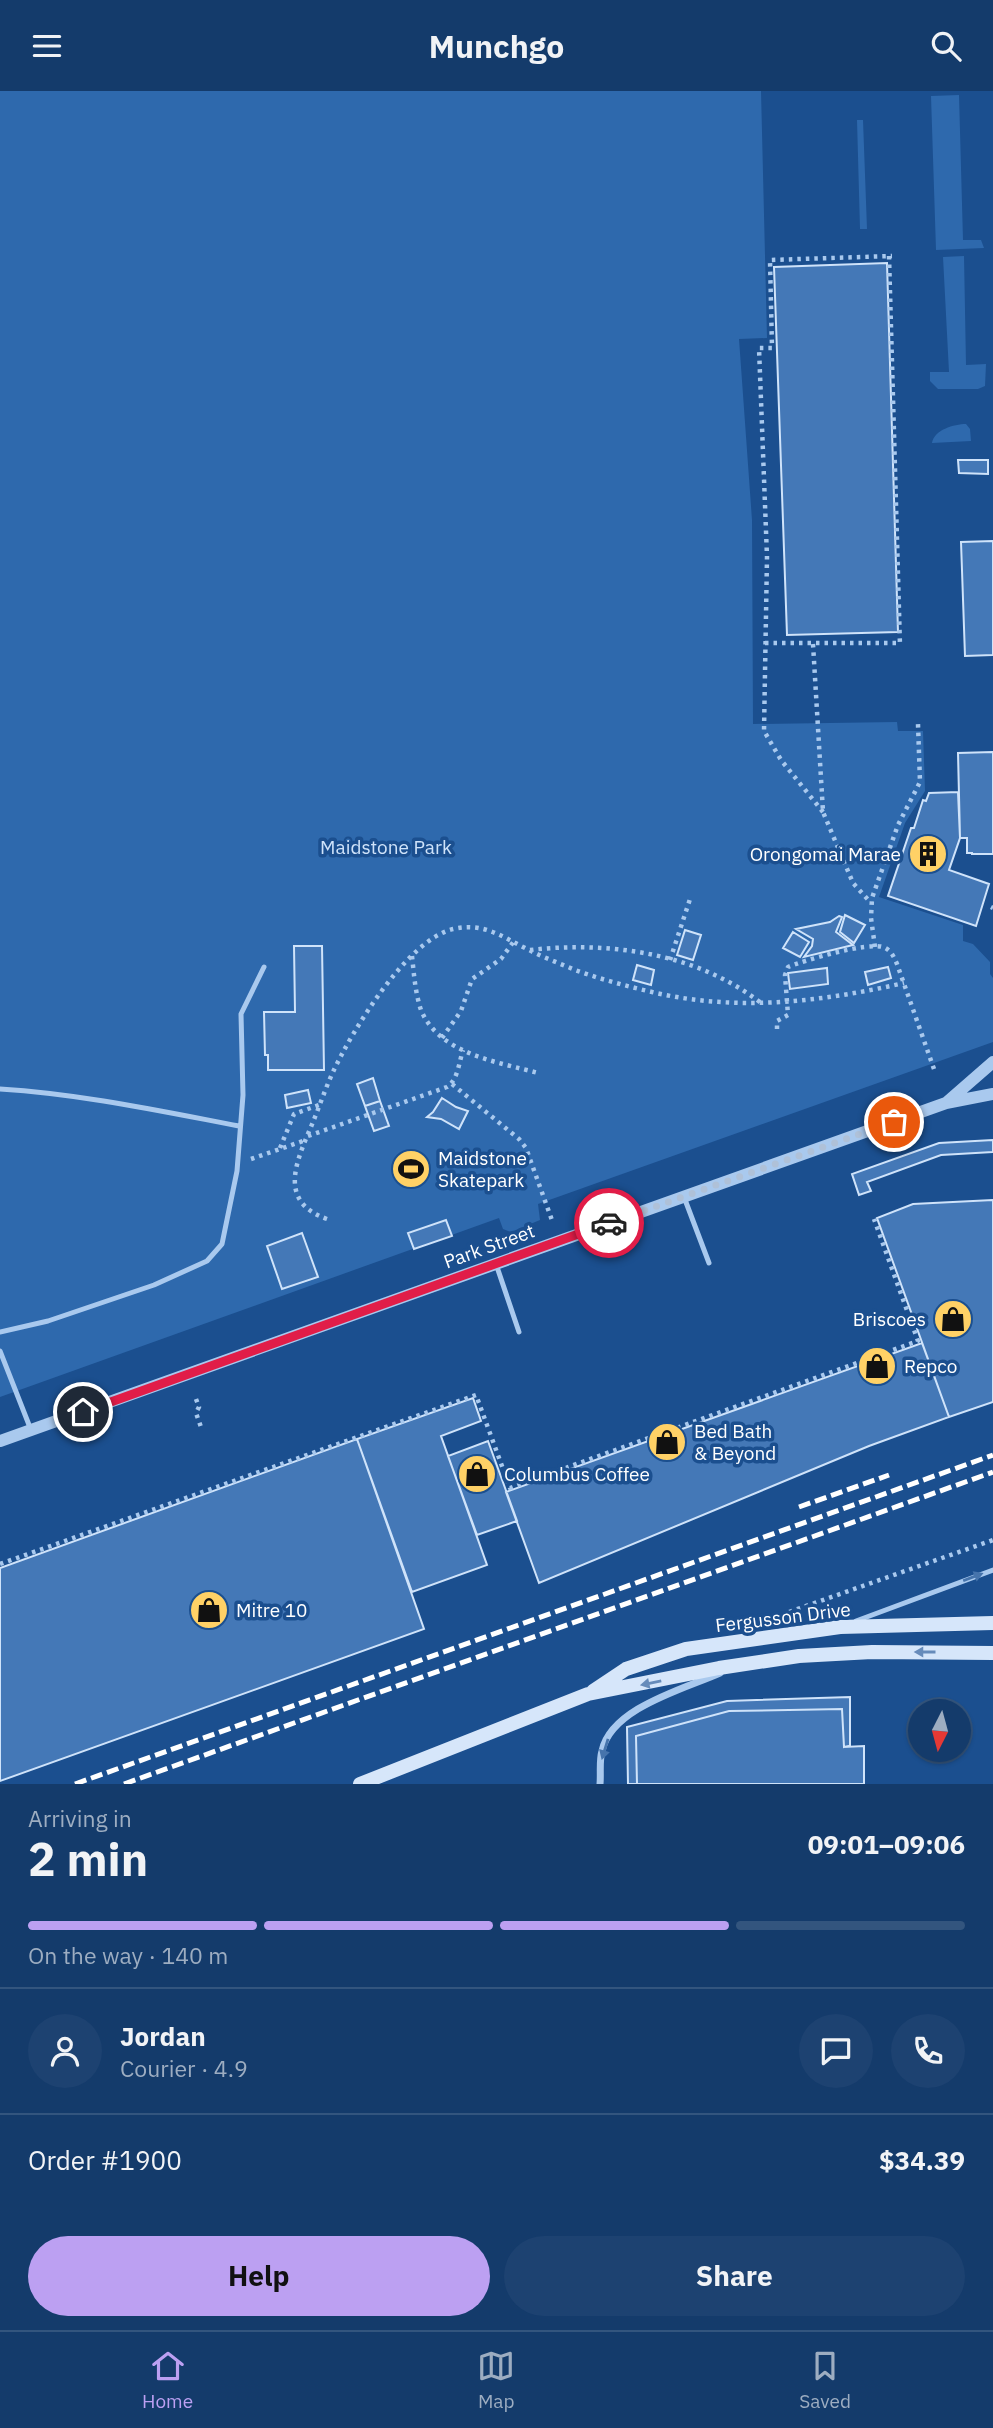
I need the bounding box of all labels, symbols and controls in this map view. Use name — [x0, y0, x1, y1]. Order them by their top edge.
text: Munchgo — [429, 25, 564, 67]
icon: menu — [28, 27, 66, 65]
icon: search — [927, 27, 965, 65]
building icon: Orongomai Marae — [907, 833, 949, 875]
park label: Maidstone Park — [320, 835, 452, 859]
place label: Orongomai Marae — [750, 842, 901, 866]
pin — [864, 1092, 924, 1152]
icon: bag — [875, 1103, 913, 1141]
place label: Maidstone Skatepark — [438, 1146, 527, 1192]
sports icon: Maidstone Skatepark — [390, 1148, 432, 1190]
courier — [574, 1188, 644, 1258]
icon: car — [590, 1204, 628, 1242]
street label: Park Street — [440, 1218, 538, 1274]
shop icon: Briscoes — [932, 1298, 974, 1340]
place label: Briscoes — [853, 1307, 926, 1331]
shop icon: Repco — [856, 1345, 898, 1387]
place label: Repco — [904, 1354, 957, 1378]
pin — [53, 1382, 113, 1442]
icon: home — [64, 1393, 102, 1431]
place label: Bed Bath & Beyond — [694, 1419, 776, 1465]
shop icon: Bed Bath & Beyond — [646, 1421, 688, 1463]
shop icon: Columbus Coffee — [456, 1453, 498, 1495]
place label: Columbus Coffee — [504, 1462, 650, 1486]
one-way arrow — [962, 1572, 983, 1583]
shop icon: Mitre 10 — [188, 1589, 230, 1631]
street label: Fergusson Drive — [714, 1597, 852, 1637]
place label: Mitre 10 — [236, 1598, 307, 1622]
one-way arrow — [914, 1646, 936, 1658]
one-way arrow — [640, 1677, 662, 1688]
north arrow — [908, 1699, 971, 1762]
map controls — [908, 1699, 971, 1762]
one-way arrow — [599, 1739, 609, 1760]
text: Arriving in — [28, 1803, 132, 1833]
text: 09:01–09:06 — [808, 1827, 965, 1861]
text: 2 min — [28, 1829, 148, 1889]
text: On the way · 140 m — [28, 1940, 228, 1970]
button: person — [28, 2014, 102, 2088]
button: chat — [799, 2014, 873, 2088]
button: phone — [891, 2014, 965, 2088]
text: Jordan — [120, 2019, 206, 2053]
text: Courier · 4.9 — [120, 2053, 248, 2083]
text: Order #1900 — [28, 2143, 182, 2177]
text: $34.39 — [879, 2143, 965, 2177]
button: Help — [28, 2236, 490, 2316]
button: Share — [504, 2236, 965, 2316]
tab: Home — [142, 2347, 193, 2413]
tab: Map — [477, 2347, 515, 2413]
tab: Saved — [799, 2347, 851, 2413]

